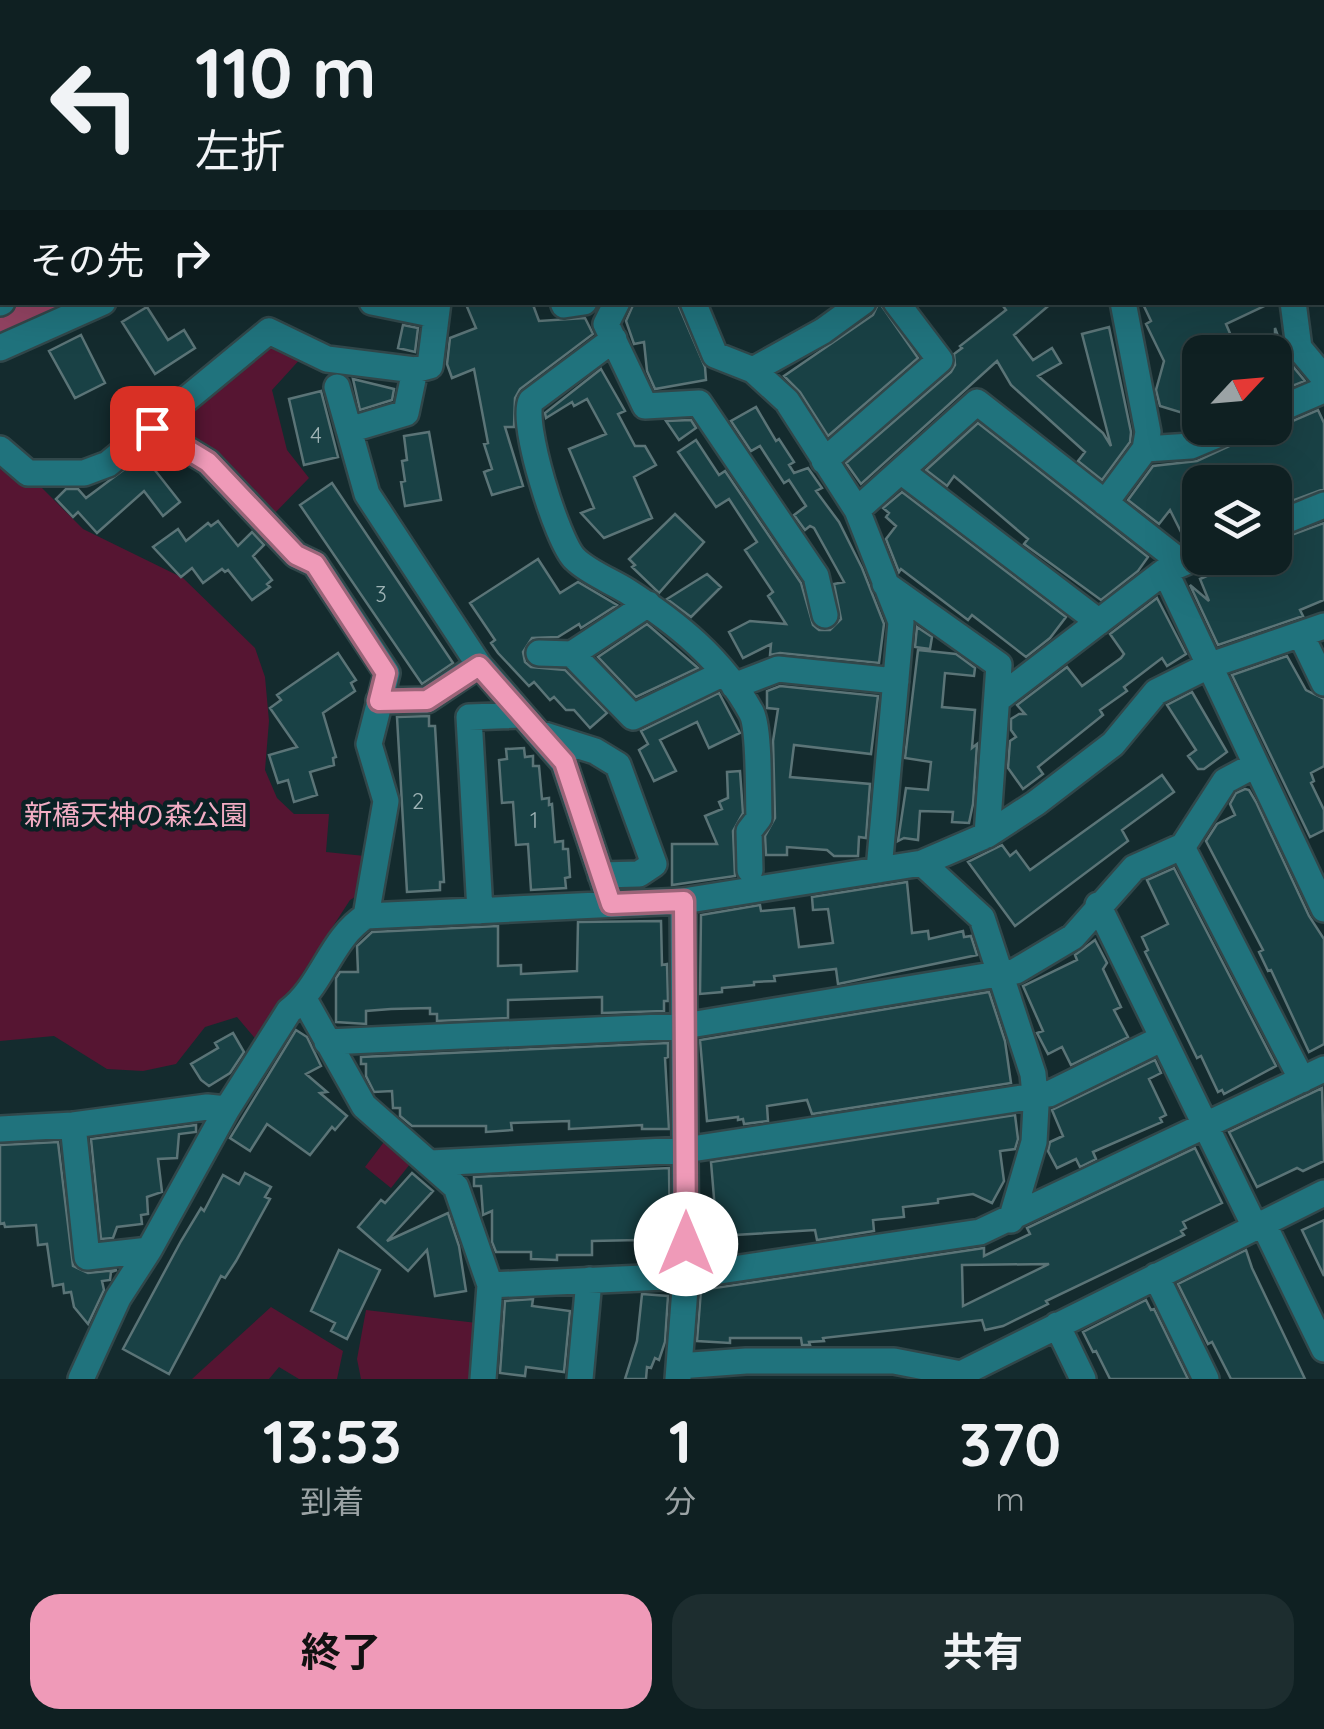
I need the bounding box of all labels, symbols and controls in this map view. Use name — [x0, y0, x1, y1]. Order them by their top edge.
text: 110 m — [195, 28, 377, 116]
icon: left — [30, 40, 160, 170]
text: 左折 — [195, 122, 285, 178]
icon: right — [164, 230, 219, 285]
text: その先 — [30, 236, 144, 284]
north arrow — [1182, 335, 1292, 445]
map controls — [1182, 335, 1292, 575]
pin — [110, 386, 195, 471]
icon: arrive — [125, 401, 180, 456]
house number: 4 — [310, 421, 322, 449]
button: layers — [1182, 465, 1292, 575]
house number: 3 — [375, 580, 387, 608]
house number: 2 — [412, 787, 424, 815]
park label: 新橋天神の森公園 — [24, 797, 248, 832]
house number: 1 — [530, 806, 538, 834]
position arrow — [634, 1192, 738, 1296]
text: 13:53 — [263, 1403, 402, 1478]
text: 1 — [669, 1403, 692, 1478]
text: 370 — [959, 1406, 1061, 1481]
text: m — [996, 1479, 1025, 1519]
text: 到着 — [300, 1481, 364, 1521]
text: 分 — [664, 1481, 696, 1521]
button: 終了 — [30, 1594, 652, 1709]
button: 共有 — [672, 1594, 1294, 1709]

